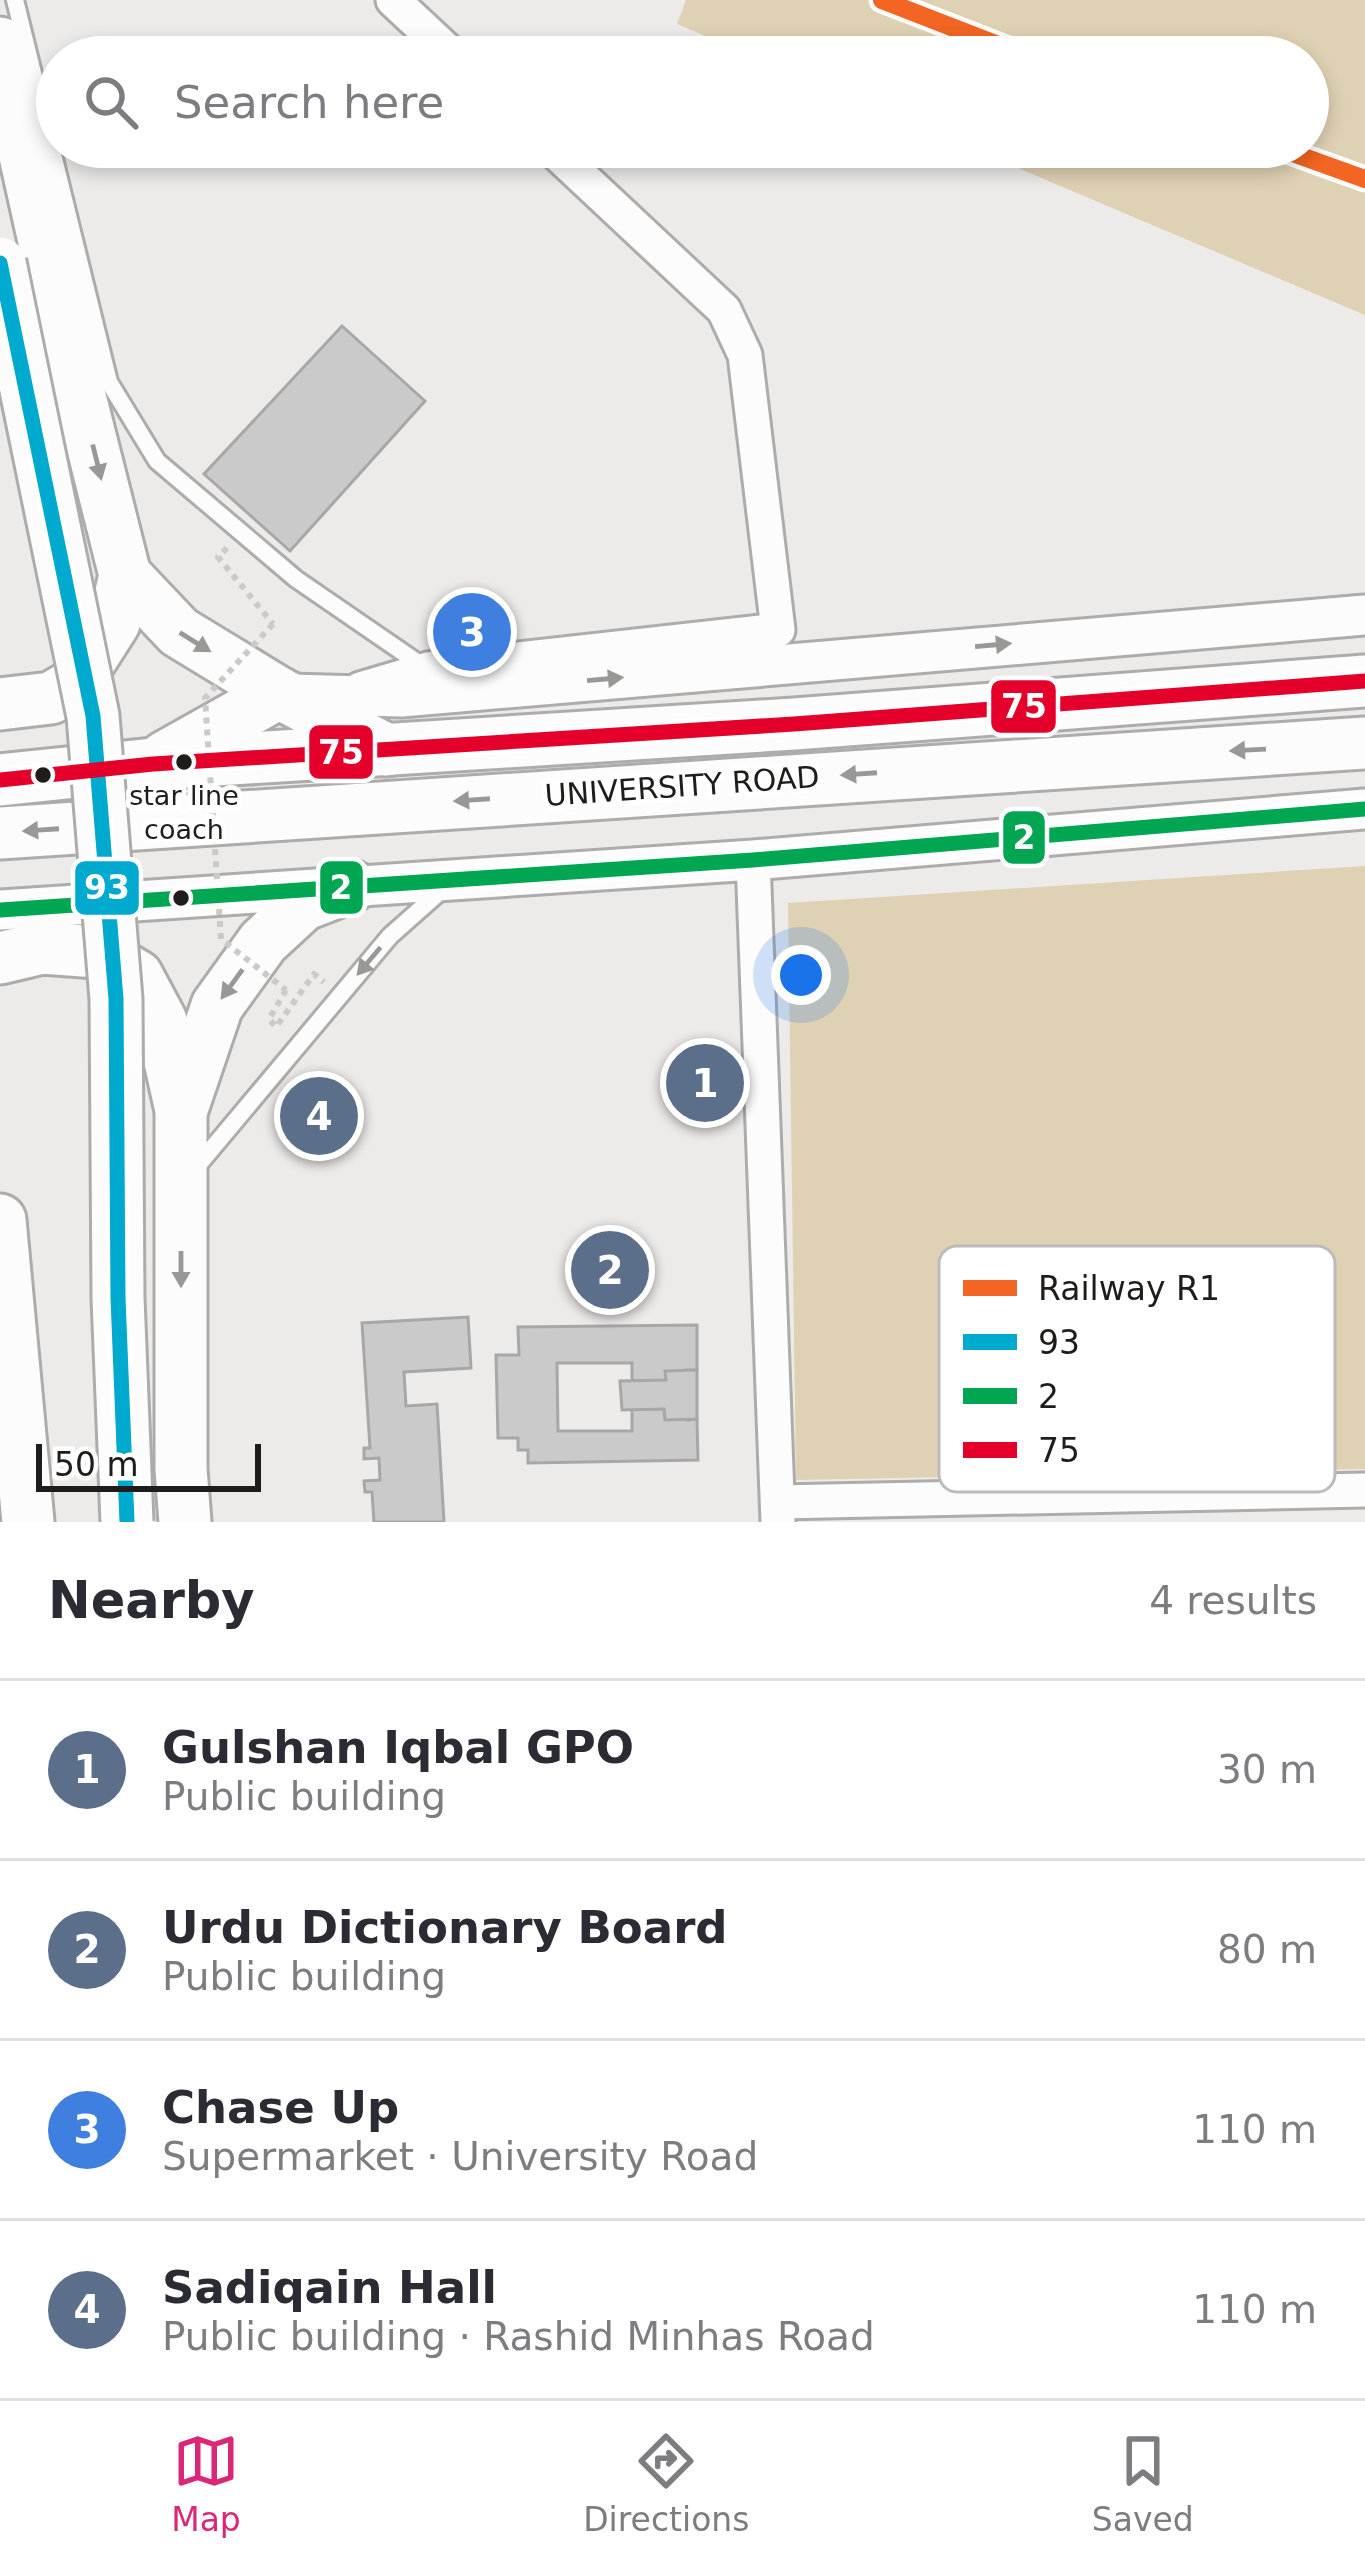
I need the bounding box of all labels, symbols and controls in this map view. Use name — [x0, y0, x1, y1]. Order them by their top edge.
search box — [36, 36, 1329, 168]
icon: search — [78, 69, 144, 135]
text: Search here — [174, 76, 444, 129]
one-way arrow — [88, 444, 107, 481]
pin: 3 — [433, 587, 511, 677]
one-way arrow — [179, 630, 212, 652]
one-way arrow — [975, 635, 1012, 654]
one-way arrow — [587, 669, 624, 688]
line badge: 75 — [989, 678, 1058, 735]
text: 75 — [1001, 687, 1047, 726]
line badge: 75 — [307, 723, 375, 781]
text: 75 — [318, 733, 364, 772]
one-way arrow — [1228, 741, 1266, 760]
marker: star line coach — [173, 751, 195, 773]
street label: UNIVERSITY ROAD — [544, 759, 820, 813]
unlabelled marker — [32, 764, 54, 786]
one-way arrow — [839, 765, 877, 784]
place label: star line coach — [129, 780, 239, 845]
one-way arrow — [452, 791, 490, 810]
line badge: 2 — [1001, 809, 1047, 866]
text: 2 — [1013, 818, 1035, 857]
one-way arrow — [22, 820, 59, 839]
line badge: 93 — [73, 859, 141, 917]
line badge: 2 — [318, 859, 365, 916]
text: 93 — [84, 868, 130, 907]
text: 2 — [330, 868, 352, 907]
unlabelled marker — [170, 887, 192, 909]
your location — [771, 945, 831, 1005]
one-way arrow — [356, 946, 382, 976]
one-way arrow — [221, 968, 245, 1000]
pin: 1 — [666, 1038, 744, 1128]
pin: 4 — [280, 1071, 358, 1161]
pin: 2 — [571, 1225, 649, 1315]
legend — [939, 1246, 1335, 1492]
one-way arrow — [171, 1251, 191, 1289]
text: Railway R1 — [1038, 1269, 1220, 1308]
text: 93 — [1038, 1323, 1080, 1362]
text: 2 — [1038, 1377, 1059, 1416]
text: 75 — [1038, 1431, 1080, 1470]
scale bar — [36, 1438, 261, 1491]
text: 50 m — [54, 1445, 139, 1484]
text: Nearby — [48, 1571, 255, 1630]
text: 4 results — [1149, 1578, 1317, 1623]
text: Gulshan Iqbal GPO — [162, 1721, 634, 1774]
text: 1 — [73, 1747, 101, 1792]
text: 30 m — [1217, 1747, 1317, 1792]
text: Public building — [162, 1774, 446, 1819]
text: Urdu Dictionary Board — [162, 1901, 728, 1954]
text: 2 — [73, 1927, 101, 1972]
text: 80 m — [1217, 1927, 1317, 1972]
text: Public building — [162, 1954, 446, 1999]
text: Chase Up — [162, 2081, 399, 2134]
text: 3 — [73, 2107, 101, 2152]
text: 110 m — [1192, 2107, 1317, 2152]
text: Supermarket · University Road — [162, 2134, 758, 2179]
text: Sadiqain Hall — [162, 2261, 497, 2314]
text: 4 — [73, 2287, 101, 2332]
text: 110 m — [1192, 2287, 1317, 2332]
text: Public building · Rashid Minhas Road — [162, 2314, 875, 2359]
tab: Map — [171, 2428, 241, 2539]
tab: Directions — [583, 2428, 749, 2539]
tab: Saved — [1092, 2428, 1194, 2539]

